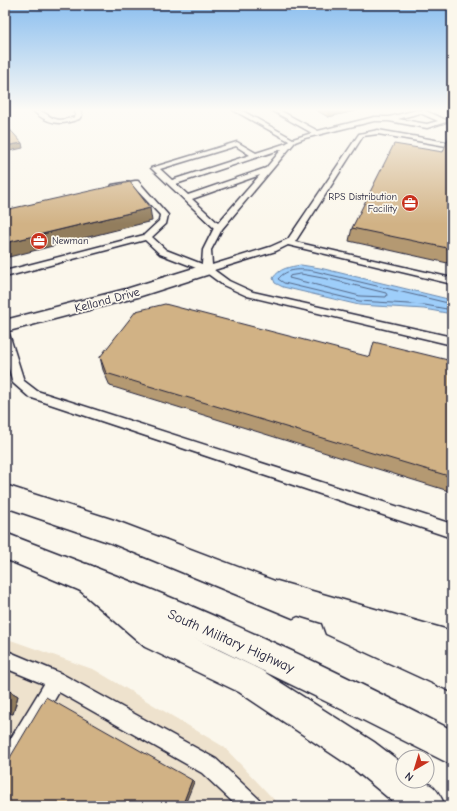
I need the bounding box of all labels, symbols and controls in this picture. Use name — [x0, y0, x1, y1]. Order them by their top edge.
place label: RPS Distribution Facility — [328, 191, 398, 215]
office icon: RPS Distribution Facility — [400, 193, 420, 213]
office icon: Newman — [29, 231, 49, 251]
place label: Newman — [52, 235, 89, 247]
street label: Kelland Drive — [73, 285, 141, 315]
street label: South Military Highway — [165, 605, 298, 677]
north arrow — [395, 749, 435, 789]
text: N — [402, 769, 416, 784]

